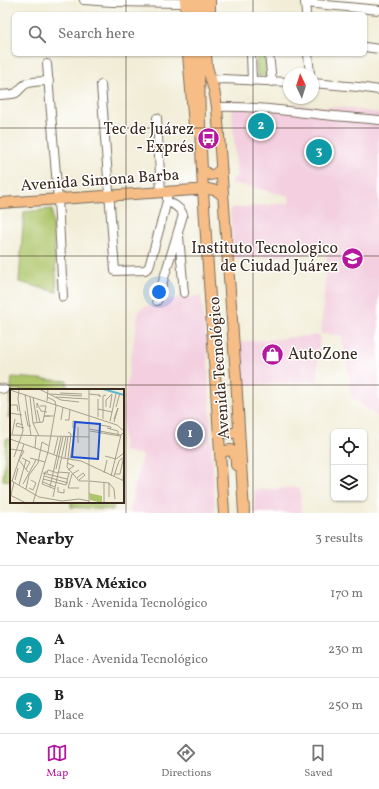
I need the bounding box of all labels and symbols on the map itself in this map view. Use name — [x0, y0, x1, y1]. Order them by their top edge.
north arrow — [283, 68, 319, 104]
pin: 2 — [248, 111, 274, 141]
place label: Tec de Juárez - Exprés — [103, 119, 194, 159]
bus stop icon: Tec de Juárez - Exprés — [196, 126, 222, 152]
pin: 3 — [306, 137, 332, 167]
street label: Avenida Simona Barba — [20, 164, 180, 198]
place label: Instituto Tecnologico de Ciudad Juárez — [191, 238, 338, 278]
school or university icon: Instituto Tecnologico de Ciudad Juárez — [340, 245, 366, 271]
your location — [149, 282, 169, 302]
street label: Avenida Tecnológico — [204, 296, 236, 440]
shop icon: AutoZone — [259, 342, 285, 368]
place label: AutoZone — [288, 344, 358, 366]
inset map — [10, 389, 124, 503]
pin: 1 — [177, 419, 203, 449]

